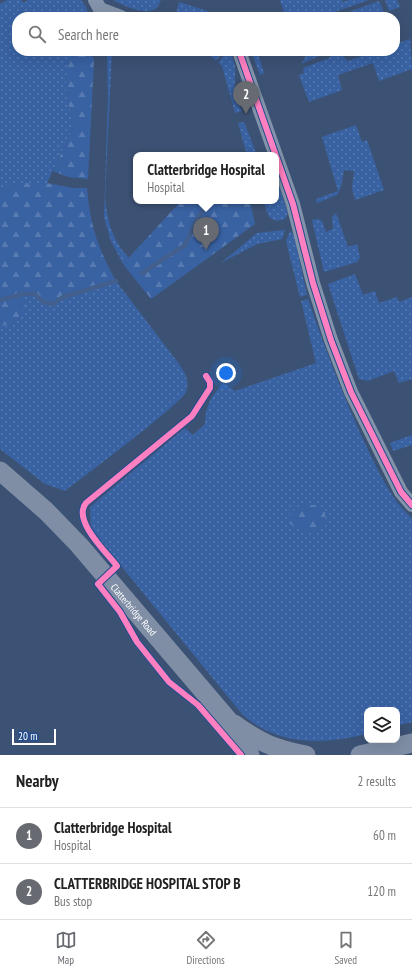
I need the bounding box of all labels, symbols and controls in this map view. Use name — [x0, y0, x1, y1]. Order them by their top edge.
search box — [12, 12, 400, 56]
icon: search — [26, 23, 48, 45]
text: Search here — [58, 25, 119, 44]
pin: 2 — [233, 81, 259, 114]
popup — [133, 152, 279, 204]
text: Clatterbridge Hospital — [147, 160, 265, 179]
text: Hospital — [147, 179, 184, 196]
pin: 1 — [193, 217, 219, 250]
your location — [216, 363, 236, 383]
street label: Clatterbridge Road — [108, 581, 159, 639]
map controls — [364, 707, 400, 743]
button: layers — [364, 707, 400, 743]
scale bar — [12, 727, 56, 746]
text: 20 m — [18, 729, 37, 743]
text: Nearby — [16, 770, 59, 792]
text: 2 results — [357, 773, 396, 790]
text: Clatterbridge Hospital — [54, 818, 172, 837]
text: 1 — [26, 827, 32, 844]
text: 60 m — [373, 827, 396, 844]
text: Hospital — [54, 837, 91, 854]
text: CLATTERBRIDGE HOSPITAL STOP B — [54, 874, 241, 893]
text: 2 — [26, 883, 32, 900]
text: 120 m — [367, 883, 396, 900]
text: Bus stop — [54, 893, 92, 910]
tab: Map — [55, 929, 77, 967]
tab: Directions — [187, 929, 225, 967]
tab: Saved — [334, 929, 357, 967]

